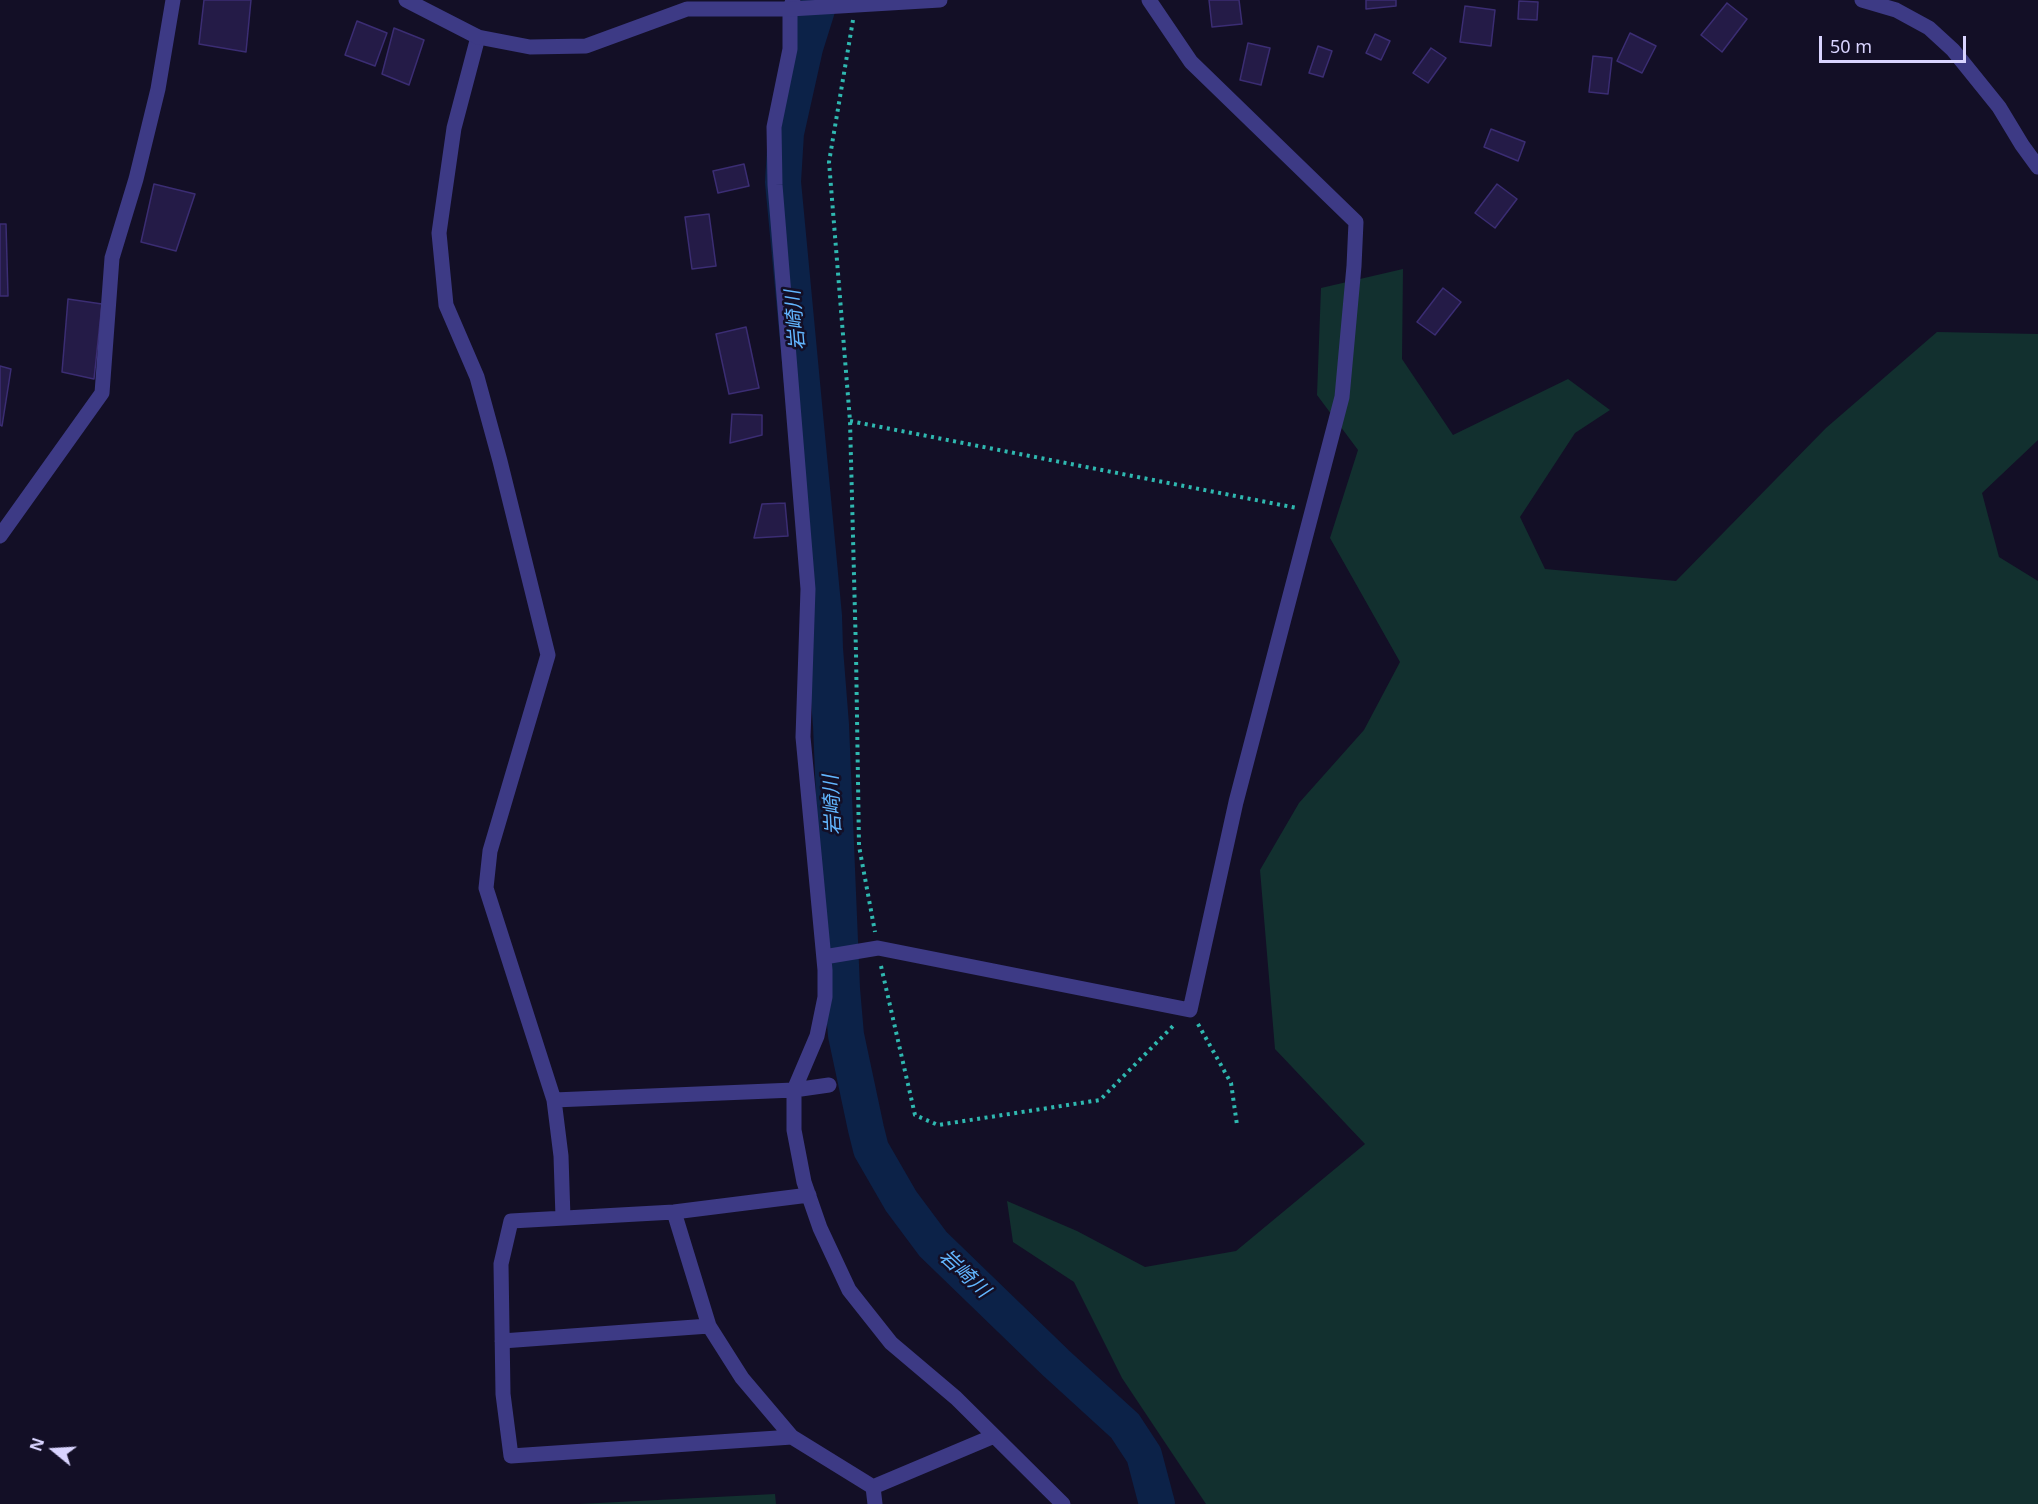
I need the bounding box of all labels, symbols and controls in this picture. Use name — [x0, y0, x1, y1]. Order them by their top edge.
scale bar — [1822, 24, 1969, 62]
text: 50 m — [1830, 34, 1872, 58]
water label: 岩崎川 — [781, 289, 811, 351]
water label: 岩崎川 — [819, 774, 847, 836]
water label: 岩崎川 — [934, 1245, 994, 1303]
north arrow — [24, 1420, 84, 1480]
text: N — [24, 1435, 49, 1454]

